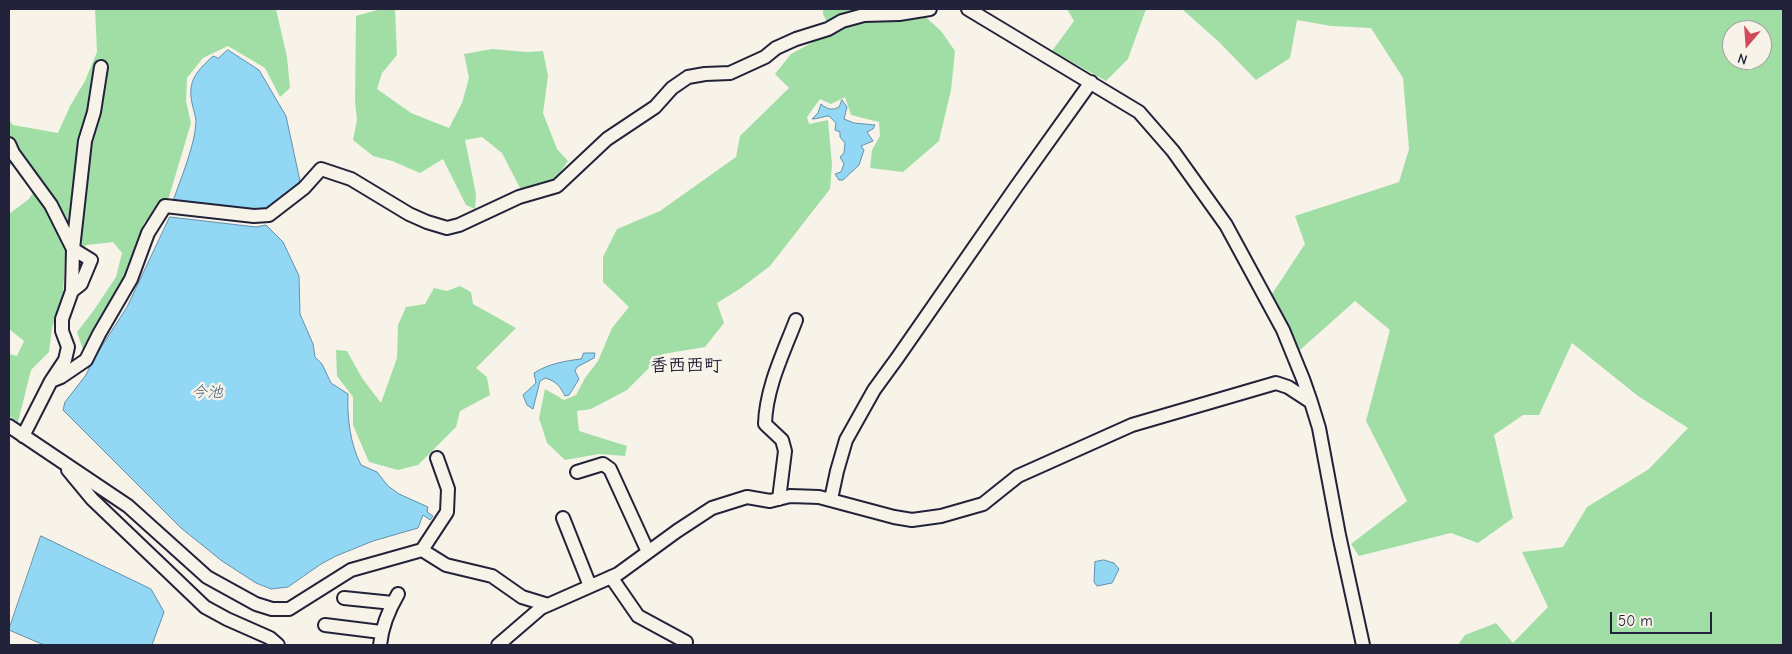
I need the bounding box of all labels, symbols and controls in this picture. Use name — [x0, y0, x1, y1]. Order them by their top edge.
north arrow — [1722, 20, 1772, 70]
text: N — [1736, 49, 1750, 68]
district label: 香西西町 — [650, 355, 722, 377]
water label: 今池 — [191, 382, 223, 402]
scale bar — [1612, 602, 1714, 634]
text: 50 m — [1618, 612, 1653, 630]

